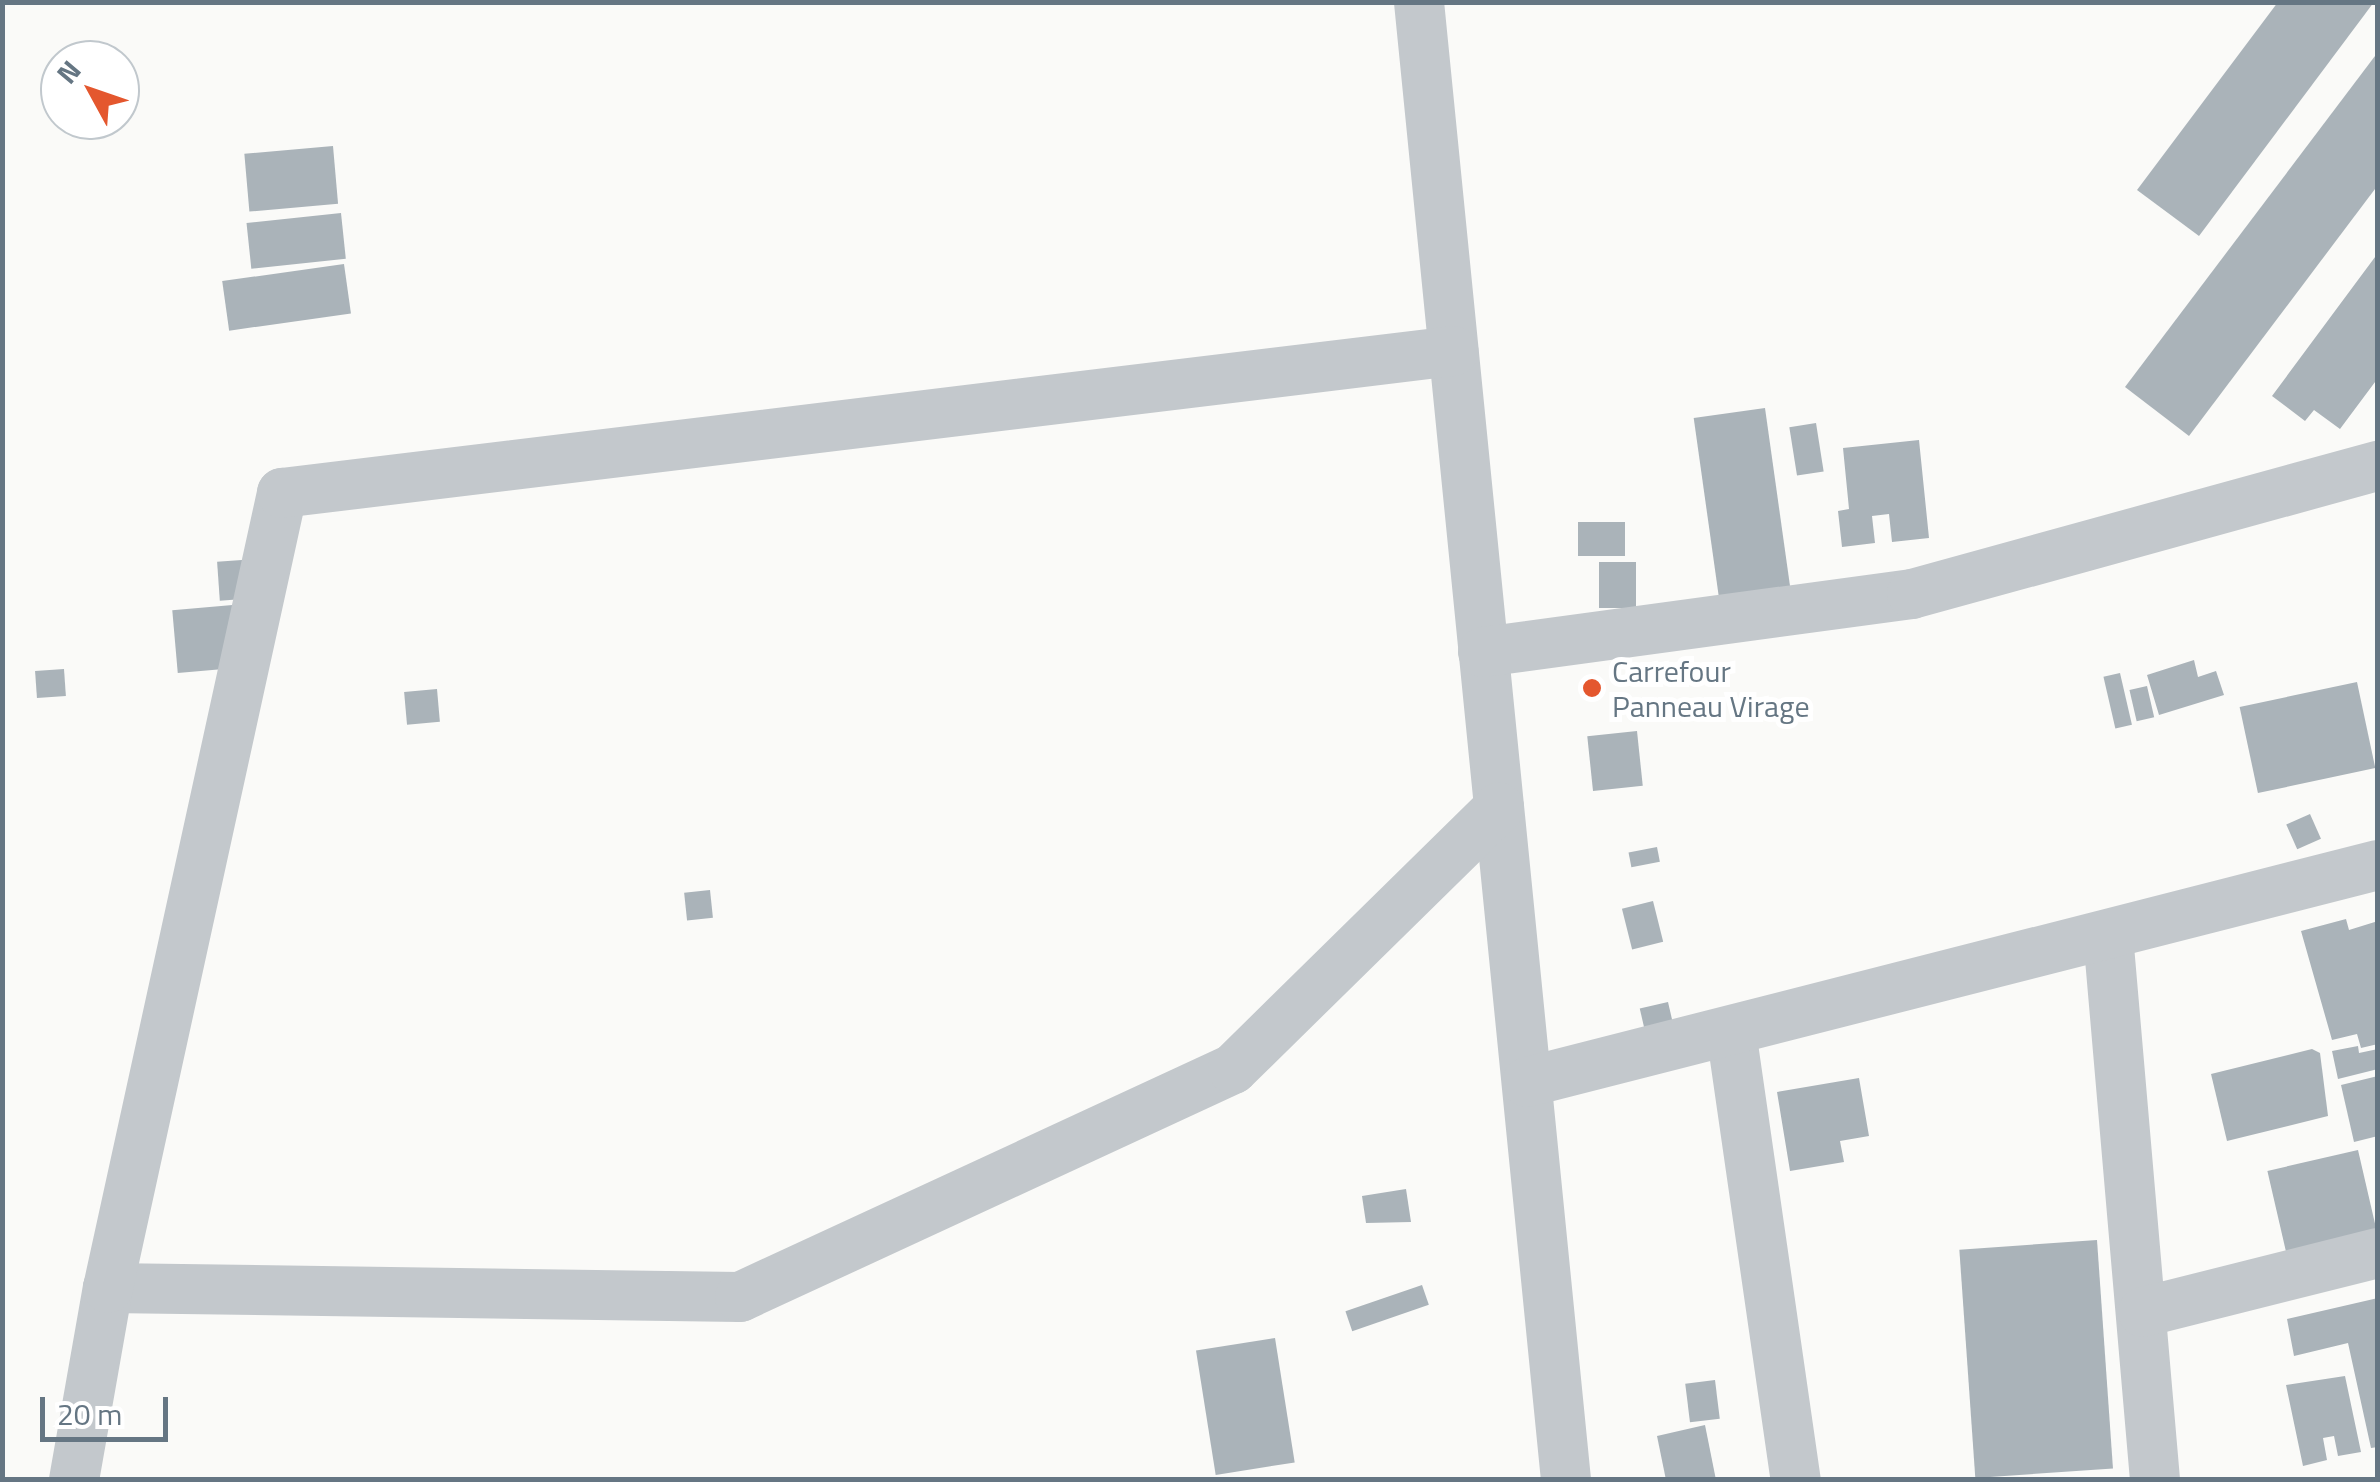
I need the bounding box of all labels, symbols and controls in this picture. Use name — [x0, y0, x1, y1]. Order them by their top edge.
north arrow — [40, 40, 140, 140]
text: N — [45, 50, 91, 93]
place label: Carrefour Panneau Virage — [1612, 653, 1810, 724]
marker: Carrefour Panneau Virage — [1581, 677, 1603, 699]
scale bar — [45, 1377, 172, 1439]
text: 20 m — [57, 1391, 122, 1437]

